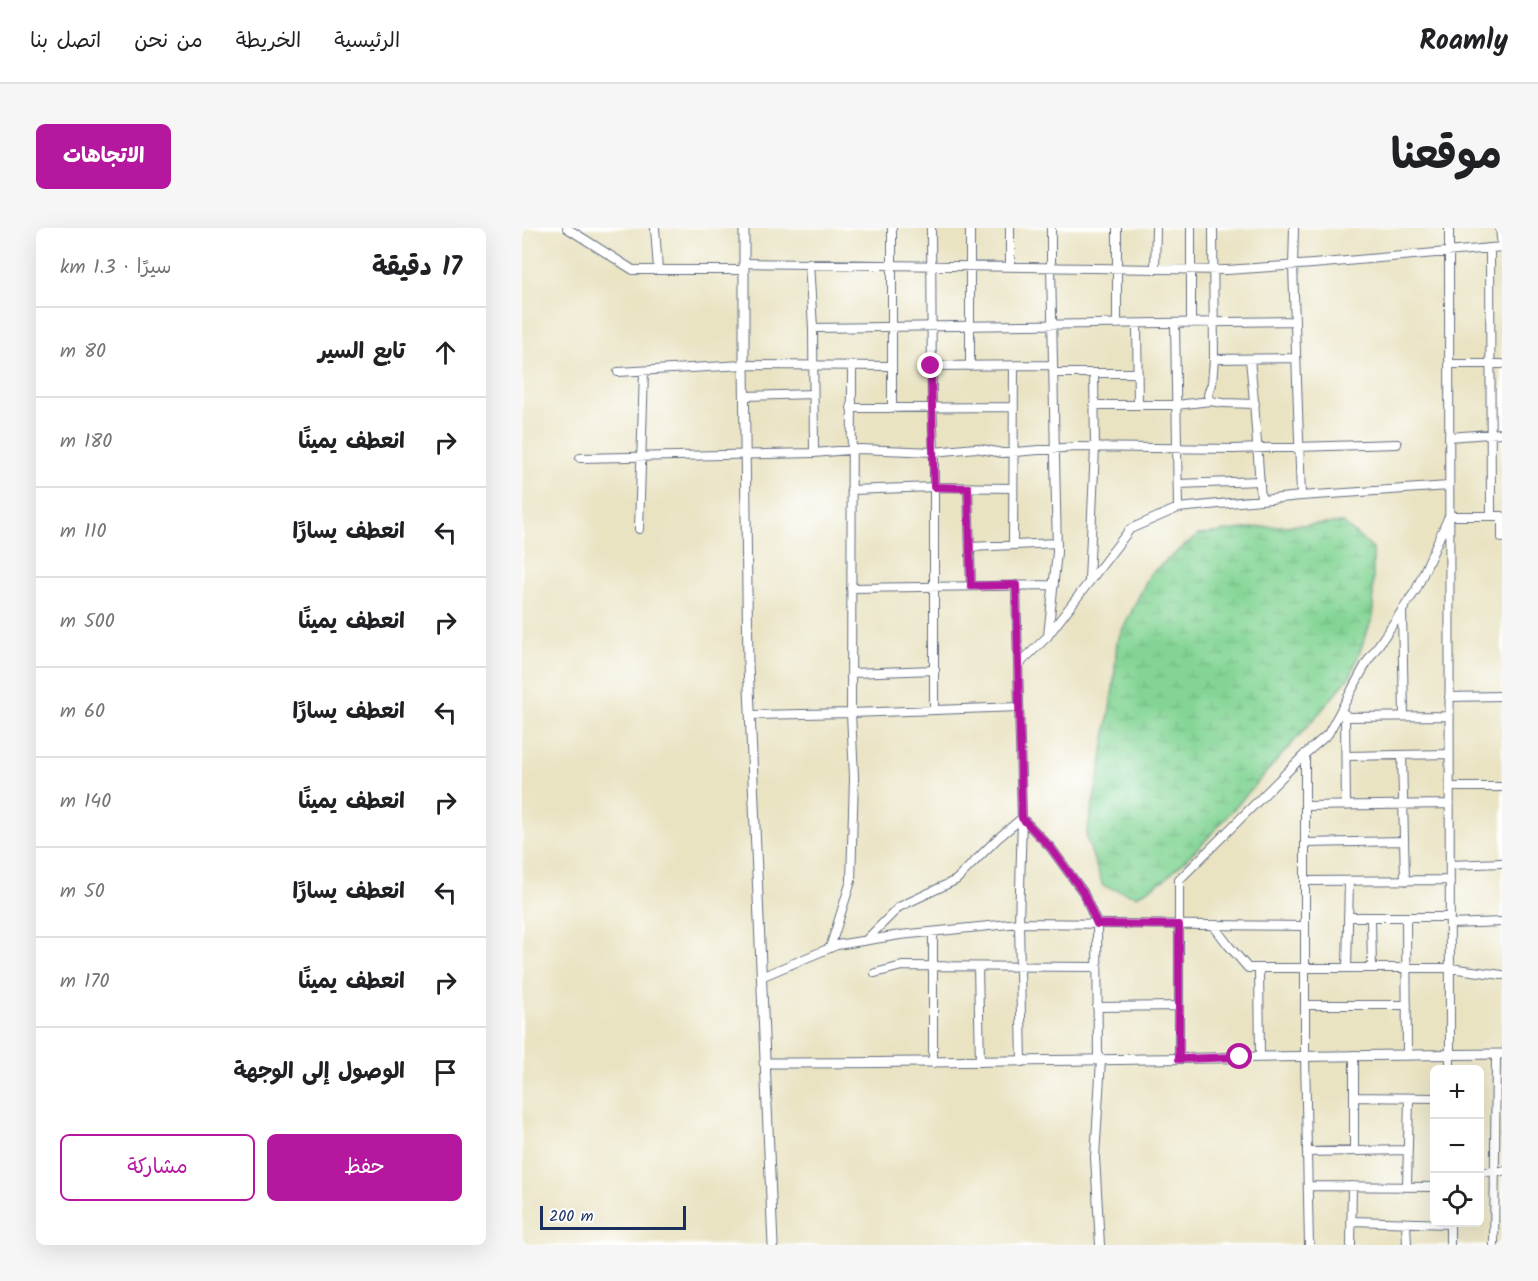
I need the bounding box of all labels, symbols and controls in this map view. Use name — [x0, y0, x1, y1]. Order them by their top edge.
text: Roamly — [1419, 19, 1508, 64]
text: اتصل بنا — [30, 25, 101, 58]
text: من نحن — [134, 25, 203, 58]
text: الخريطة — [236, 25, 301, 58]
text: الرئيسية — [334, 25, 400, 58]
text: موقعنا — [1391, 123, 1502, 190]
button: الاتجاهات — [36, 124, 171, 189]
text: 17 دقيقة — [372, 247, 462, 289]
text: سيرًا · 1.3 km — [60, 252, 171, 284]
text: تابع السير — [318, 335, 405, 370]
text: 80 m — [60, 336, 106, 368]
icon: ahead — [429, 336, 462, 369]
route end — [917, 352, 943, 378]
text: انعطف يمينًا — [298, 425, 405, 460]
text: 180 m — [60, 426, 112, 458]
icon: right — [429, 426, 462, 459]
text: انعطف يسارًا — [293, 515, 405, 550]
text: 110 m — [60, 516, 107, 548]
icon: left — [429, 516, 462, 549]
text: انعطف يمينًا — [298, 605, 405, 640]
text: 500 m — [60, 606, 115, 638]
icon: right — [429, 606, 462, 639]
text: انعطف يسارًا — [293, 695, 405, 730]
text: 60 m — [60, 696, 105, 728]
icon: left — [429, 696, 462, 729]
text: انعطف يمينًا — [298, 785, 405, 820]
text: 140 m — [60, 786, 111, 818]
icon: right — [429, 786, 462, 819]
text: انعطف يسارًا — [293, 875, 405, 910]
text: 50 m — [60, 876, 105, 908]
icon: left — [429, 876, 462, 909]
text: انعطف يمينًا — [298, 965, 405, 1000]
text: 170 m — [60, 966, 109, 998]
icon: right — [429, 966, 462, 999]
route start — [1226, 1043, 1252, 1069]
text: الوصول إلى الوجهة — [233, 1055, 405, 1090]
icon: arrive — [429, 1056, 462, 1089]
map controls — [1430, 1065, 1484, 1227]
button: + — [1430, 1065, 1484, 1119]
button: − — [1430, 1119, 1484, 1173]
button: مشاركة — [60, 1134, 255, 1201]
button: حفظ — [267, 1134, 462, 1201]
button: locate — [1430, 1173, 1484, 1227]
scale bar — [540, 1203, 686, 1230]
text: 200 m — [549, 1204, 593, 1229]

